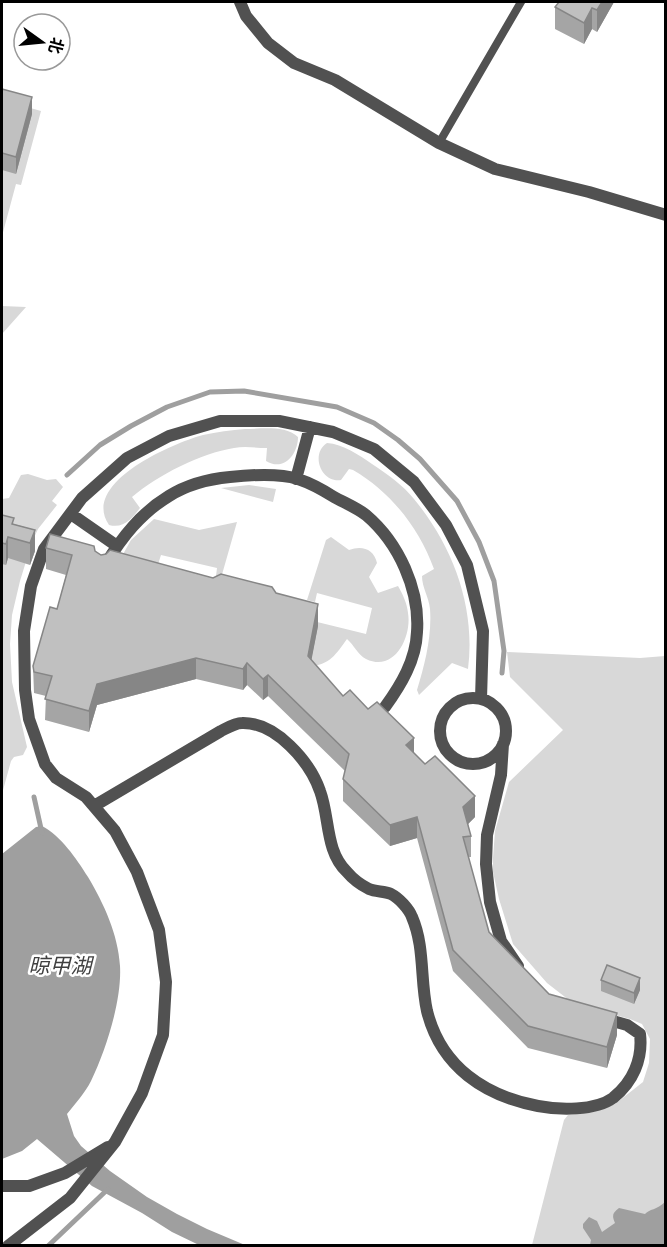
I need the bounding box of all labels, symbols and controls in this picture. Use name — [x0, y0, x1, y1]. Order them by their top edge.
north arrow — [12, 12, 72, 72]
text: 北 — [45, 36, 67, 56]
water label: 晾甲湖 — [29, 954, 94, 978]

